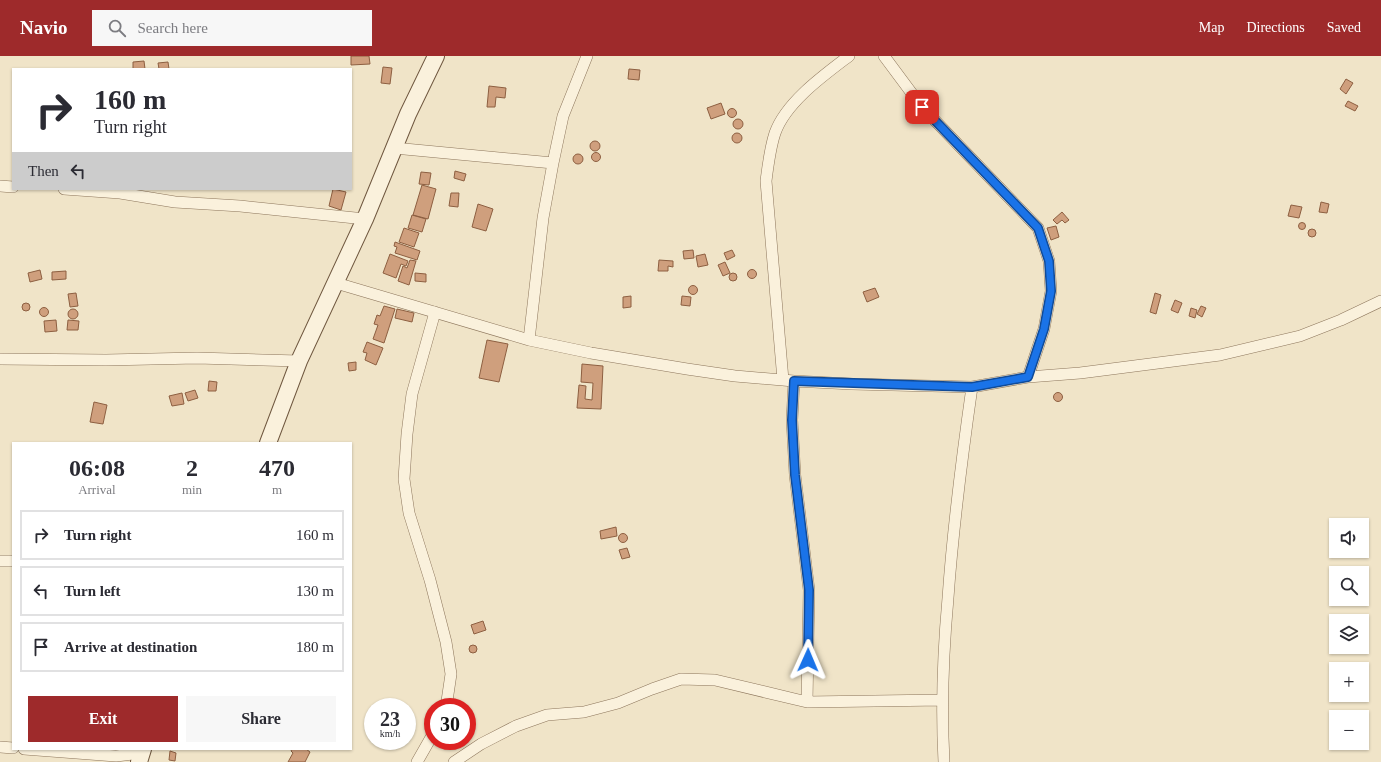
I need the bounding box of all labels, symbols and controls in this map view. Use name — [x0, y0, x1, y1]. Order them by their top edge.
search box — [92, 10, 372, 46]
text: Navio — [20, 17, 68, 38]
icon: search — [106, 17, 128, 39]
text: Search here — [138, 20, 208, 36]
text: Map — [1199, 20, 1224, 35]
text: Directions — [1246, 20, 1305, 35]
text: Saved — [1327, 20, 1361, 35]
icon: right — [28, 84, 80, 136]
text: 160 m — [94, 84, 166, 115]
pin — [905, 90, 939, 124]
icon: arrive — [911, 96, 933, 118]
text: Turn right — [94, 117, 167, 137]
icon: left — [67, 160, 89, 182]
text: Then — [28, 163, 59, 179]
text: 06:08 — [69, 455, 125, 481]
text: 2 — [186, 455, 198, 481]
text: 470 — [259, 455, 295, 481]
text: Arrival — [78, 482, 116, 497]
text: min — [182, 482, 202, 497]
text: m — [272, 482, 282, 497]
map controls — [1329, 518, 1369, 750]
button: sound — [1329, 518, 1369, 558]
icon: right — [30, 524, 52, 546]
text: Turn right — [64, 527, 131, 543]
text: 160 m — [296, 527, 334, 543]
button: search — [1329, 566, 1369, 606]
icon: left — [30, 580, 52, 602]
text: Turn left — [64, 583, 121, 599]
text: 130 m — [296, 583, 334, 599]
button: layers — [1329, 614, 1369, 654]
icon: arrive — [30, 636, 52, 658]
text: Arrive at destination — [64, 639, 197, 655]
text: 180 m — [296, 639, 334, 655]
position arrow — [787, 639, 829, 681]
button: + — [1329, 662, 1369, 702]
button: Exit — [28, 696, 178, 742]
button: Share — [186, 696, 336, 742]
speed limit sign: 30 — [424, 698, 476, 750]
text: 23 — [380, 708, 400, 730]
button: − — [1329, 710, 1369, 750]
text: km/h — [380, 728, 400, 739]

